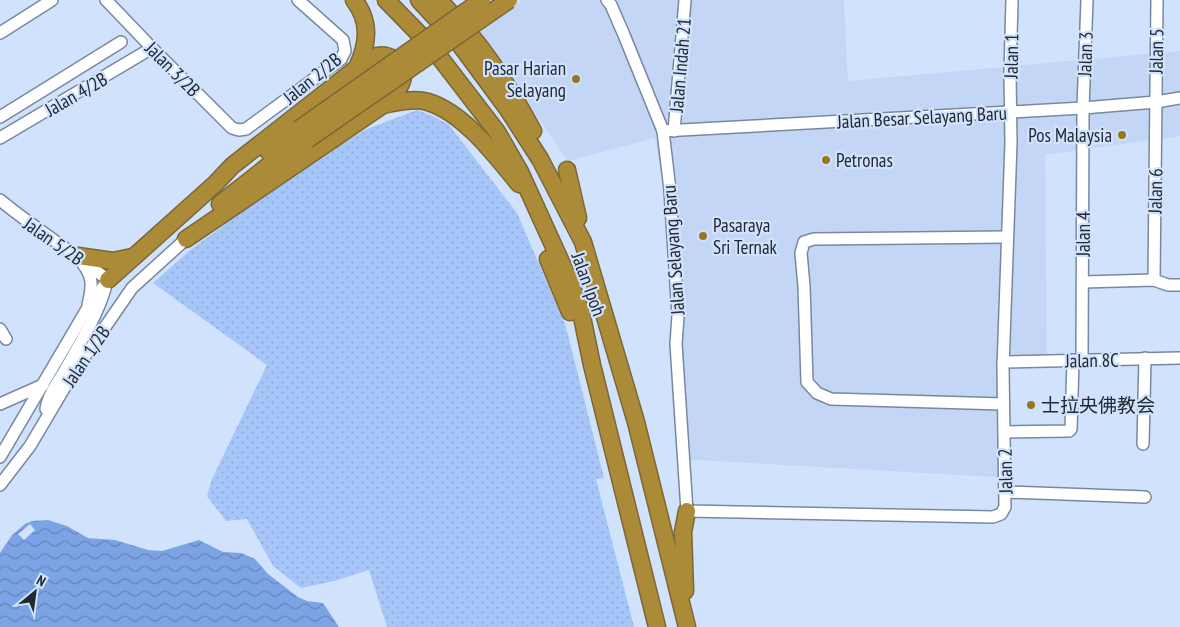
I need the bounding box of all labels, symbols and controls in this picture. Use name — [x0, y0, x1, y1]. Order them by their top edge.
street label: Jalan Indah 21 — [664, 17, 696, 114]
street label: Jalan 5 — [1144, 28, 1168, 75]
street label: Jalan 3 — [1072, 31, 1098, 78]
street label: Jalan 1 — [999, 33, 1023, 80]
street label: Jalan 3/2B — [140, 36, 206, 102]
street label: Jalan 2/2B — [277, 47, 346, 109]
place label: Pasar Harian Selayang — [484, 56, 566, 102]
street label: Jalan 4/2B — [40, 67, 112, 122]
marker: Pasar Harian Selayang — [570, 73, 582, 85]
street label: Jalan Besar Selayang Baru — [836, 101, 1007, 133]
place label: Pos Malaysia — [1028, 123, 1112, 147]
marker: Pos Malaysia — [1116, 129, 1128, 141]
place label: Petronas — [836, 148, 893, 172]
marker: Petronas — [820, 154, 832, 166]
street label: Jalan 6 — [1143, 168, 1167, 215]
street label: Jalan Selayang Baru — [656, 184, 690, 317]
street label: Jalan 5/2B — [18, 211, 89, 270]
street label: Jalan 4 — [1071, 211, 1095, 258]
place label: Pasaraya Sri Ternak — [713, 213, 778, 259]
marker: Pasaraya Sri Ternak — [697, 230, 709, 242]
street label: Jalan Ipoh — [566, 248, 612, 319]
street label: Jalan 1/2B — [56, 321, 115, 392]
street label: Jalan 8C — [1064, 348, 1119, 372]
place label: 士拉央佛教会 — [1041, 393, 1155, 417]
marker: 士拉央佛教会 — [1025, 399, 1037, 411]
street label: Jalan 2 — [993, 448, 1017, 495]
north arrow — [10, 567, 60, 617]
text: N — [34, 571, 49, 590]

